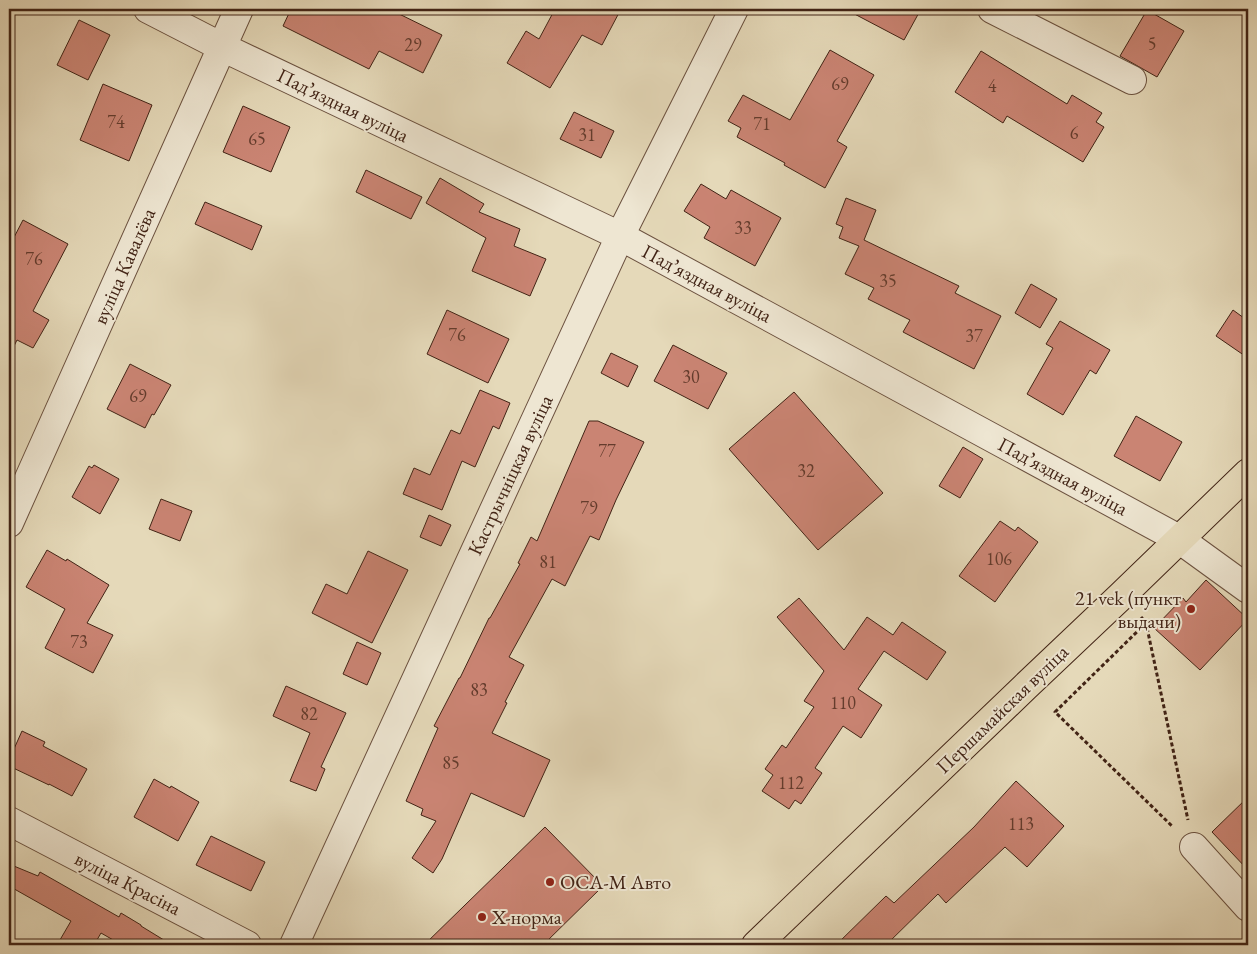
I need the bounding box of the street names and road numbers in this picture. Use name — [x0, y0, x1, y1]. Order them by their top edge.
street label: Падʼяздная вуліца — [273, 62, 413, 148]
street label: вуліца Кавалёва — [87, 204, 161, 328]
street label: Падʼяздная вуліца — [638, 238, 777, 328]
street label: Кастрычніцкая вуліца — [461, 391, 559, 559]
street label: Падʼяздная вуліца — [994, 431, 1133, 521]
street label: Першамайская вуліца — [930, 639, 1074, 779]
street label: вуліца Красіна — [70, 845, 186, 921]

